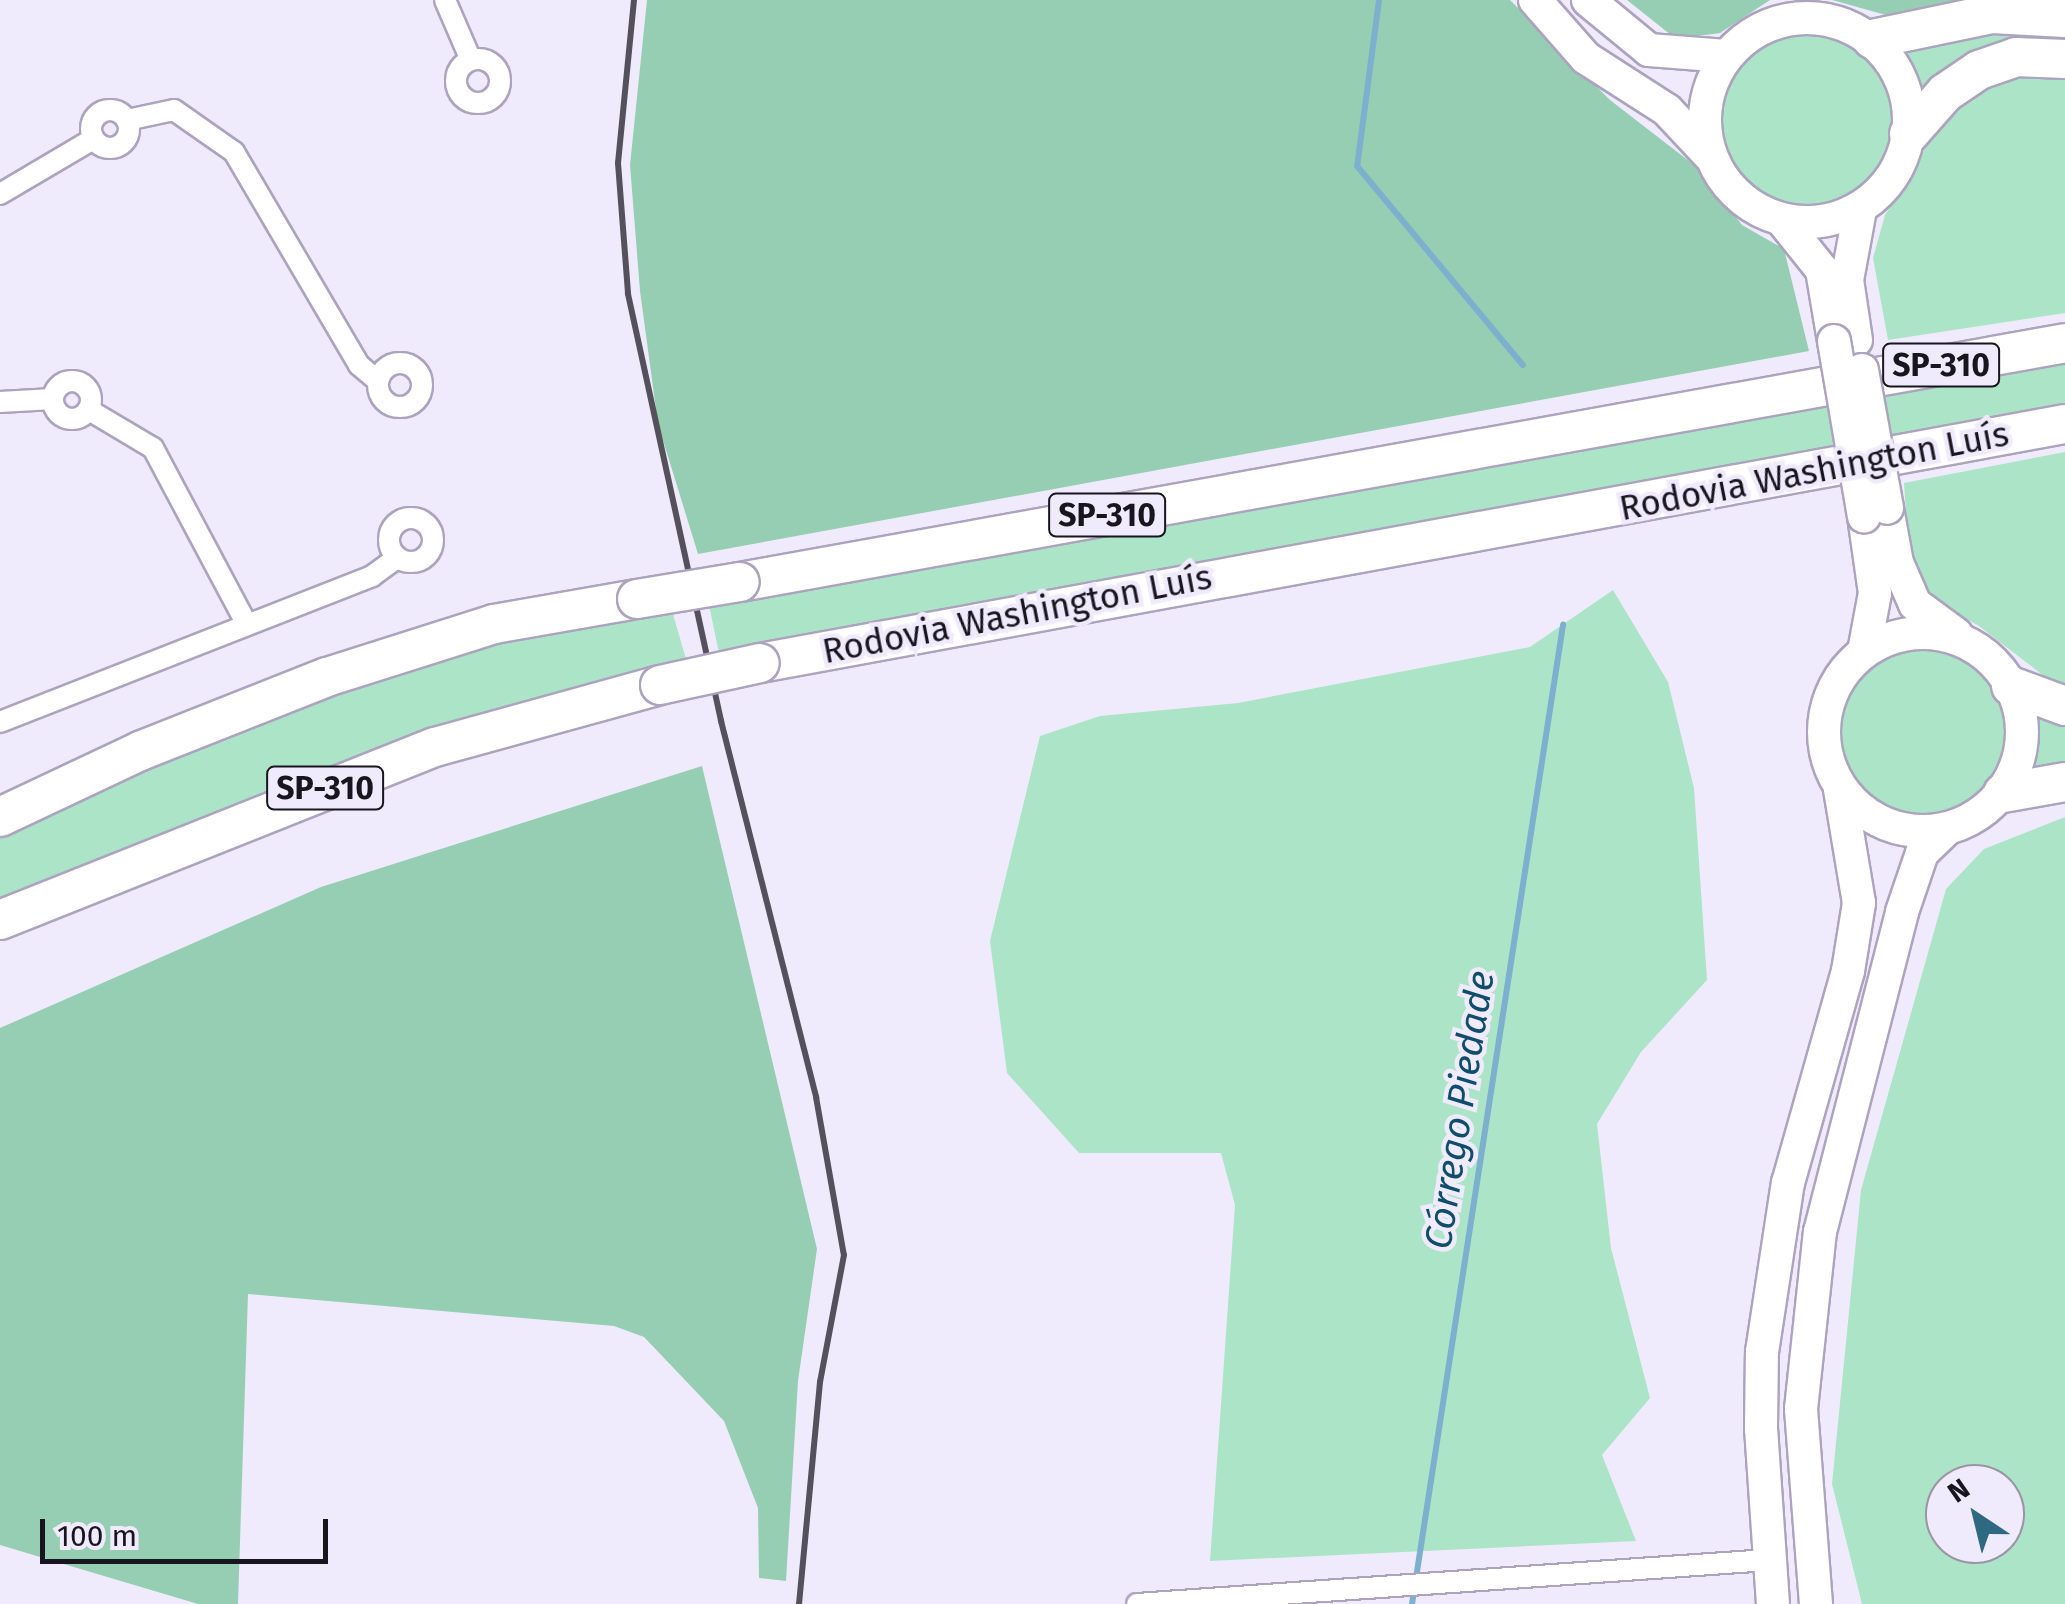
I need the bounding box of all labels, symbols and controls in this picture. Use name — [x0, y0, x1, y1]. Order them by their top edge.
road number: SP-310 — [1881, 338, 2001, 392]
street label: Rodovia Washington Luís — [1616, 413, 2012, 529]
road number: SP-310 — [1047, 488, 1167, 542]
street label: Rodovia Washington Luís — [819, 556, 1215, 672]
road number: SP-310 — [265, 761, 385, 815]
water label: Córrego Piedade — [1415, 968, 1505, 1252]
north arrow — [1925, 1464, 2025, 1564]
text: N — [1942, 1472, 1976, 1510]
scale bar — [45, 1499, 332, 1561]
text: 100 m — [57, 1518, 137, 1554]

